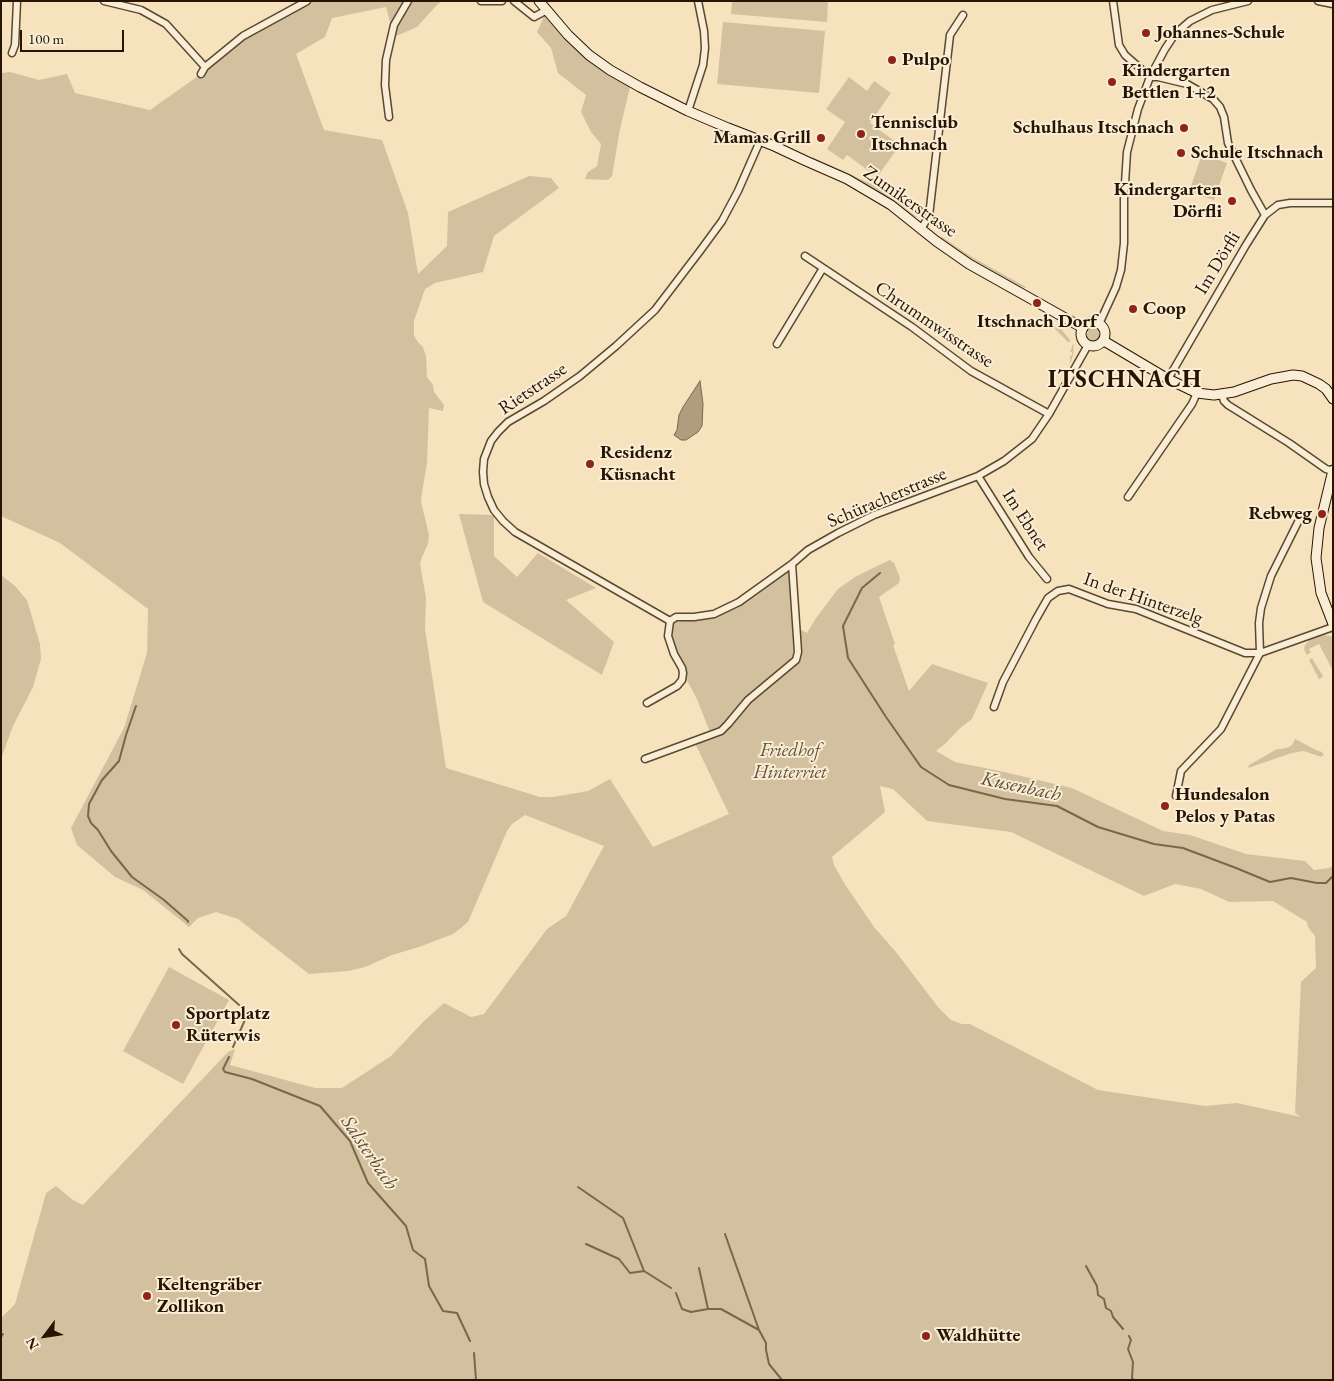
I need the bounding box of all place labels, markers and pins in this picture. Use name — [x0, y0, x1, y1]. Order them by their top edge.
place label: Johannes-Schule — [1156, 22, 1285, 44]
marker: Johannes-Schule — [1140, 27, 1152, 39]
place label: Pulpo — [902, 49, 949, 71]
marker: Pulpo — [886, 54, 898, 66]
place label: Kindergarten Bettlen 1+2 — [1122, 60, 1230, 104]
marker: Kindergarten Bettlen 1+2 — [1106, 76, 1118, 88]
place label: Tennisclub Itschnach — [871, 112, 958, 156]
place label: Schulhaus Itschnach — [1013, 117, 1174, 139]
marker: Schulhaus Itschnach — [1178, 122, 1190, 134]
place label: Mamas Grill — [713, 127, 811, 149]
marker: Tennisclub Itschnach — [855, 128, 867, 140]
marker: Mamas Grill — [815, 132, 827, 144]
place label: Schule Itschnach — [1191, 142, 1323, 164]
marker: Schule Itschnach — [1175, 147, 1187, 159]
place label: Kindergarten Dörfli — [1114, 179, 1222, 223]
marker: Kindergarten Dörfli — [1226, 195, 1238, 207]
marker: Itschnach Dorf — [1031, 297, 1043, 309]
place label: Coop — [1143, 298, 1186, 320]
marker: Coop — [1127, 303, 1139, 315]
place label: Itschnach Dorf — [977, 311, 1097, 333]
place label: Residenz Küsnacht — [600, 442, 676, 486]
marker: Residenz Küsnacht — [584, 458, 596, 470]
place label: Rebweg — [1248, 503, 1312, 525]
marker: Rebweg — [1316, 508, 1328, 520]
place label: Hundesalon Pelos y Patas — [1175, 784, 1275, 828]
marker: Hundesalon Pelos y Patas — [1159, 800, 1171, 812]
place label: Sportplatz Rüterwis — [186, 1003, 270, 1047]
marker: Sportplatz Rüterwis — [170, 1019, 182, 1031]
place label: Keltengräber Zollikon — [157, 1274, 262, 1318]
marker: Keltengräber Zollikon — [141, 1290, 153, 1302]
place label: Waldhütte — [936, 1325, 1021, 1347]
marker: Waldhütte — [920, 1330, 932, 1342]

